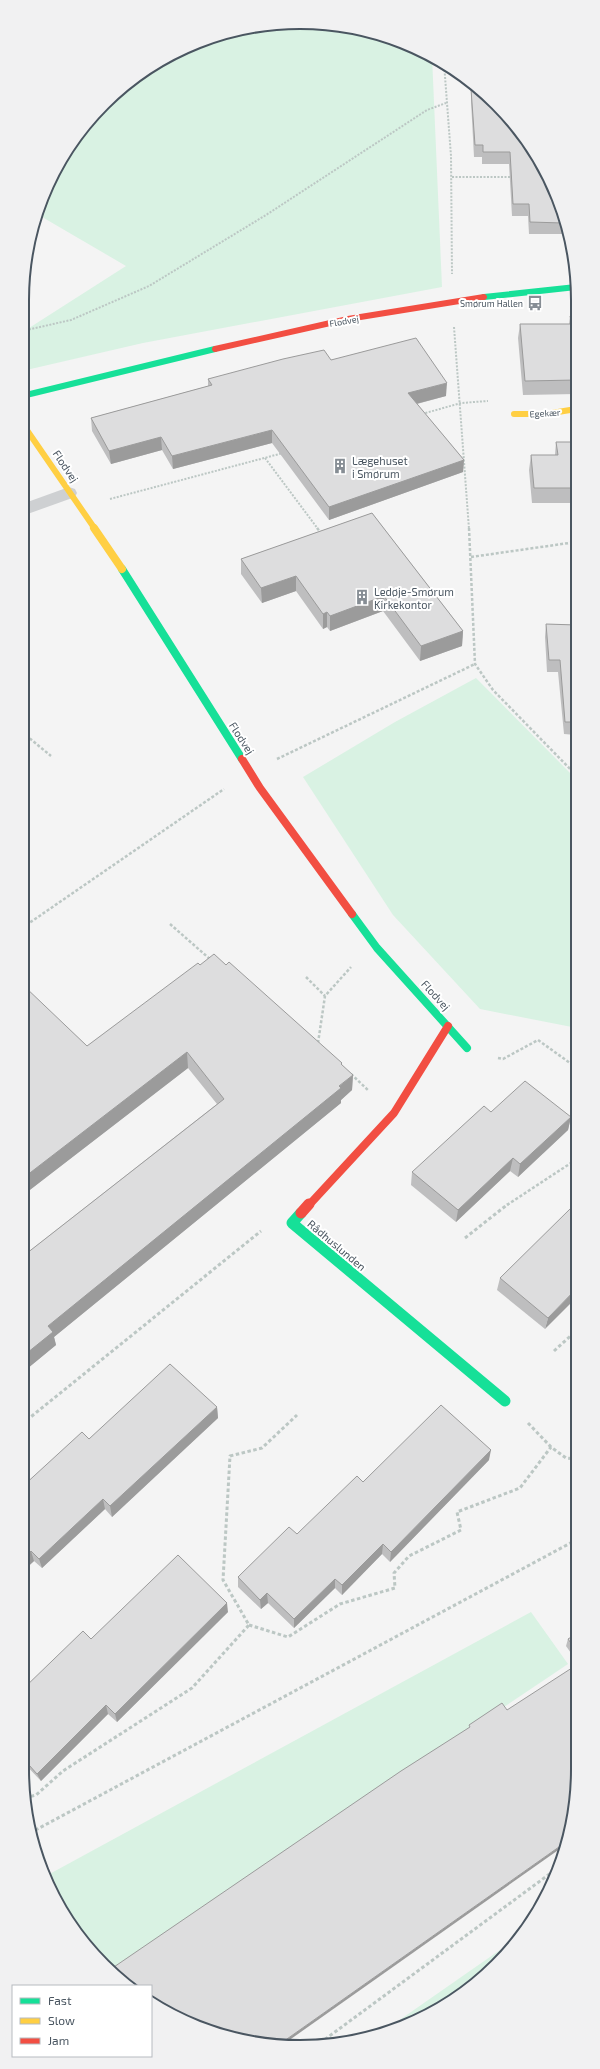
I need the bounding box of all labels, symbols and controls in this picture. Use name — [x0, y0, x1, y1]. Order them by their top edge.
bus stop icon: Smørum Hallen — [526, 294, 544, 312]
place label: Smørum Hallen — [460, 298, 523, 309]
street label: Flodvej — [328, 313, 360, 329]
street label: Egekær — [529, 406, 561, 420]
street label: Flodvej — [50, 447, 82, 485]
place label: Lægehuset i Smørum — [352, 454, 408, 480]
building icon: Lægehuset i Smørum — [331, 457, 349, 475]
place label: Ledøje-Smørum Kirkekontor — [374, 585, 454, 611]
building icon: Ledøje-Smørum Kirkekontor — [353, 588, 371, 606]
street label: Flodvej — [226, 719, 257, 757]
street label: Flodvej — [418, 977, 453, 1013]
street label: Rådhuslunden — [305, 1217, 369, 1273]
legend — [12, 1985, 152, 2057]
text: Fast — [48, 1993, 72, 2007]
text: Slow — [48, 2013, 75, 2027]
text: Jam — [48, 2033, 69, 2047]

